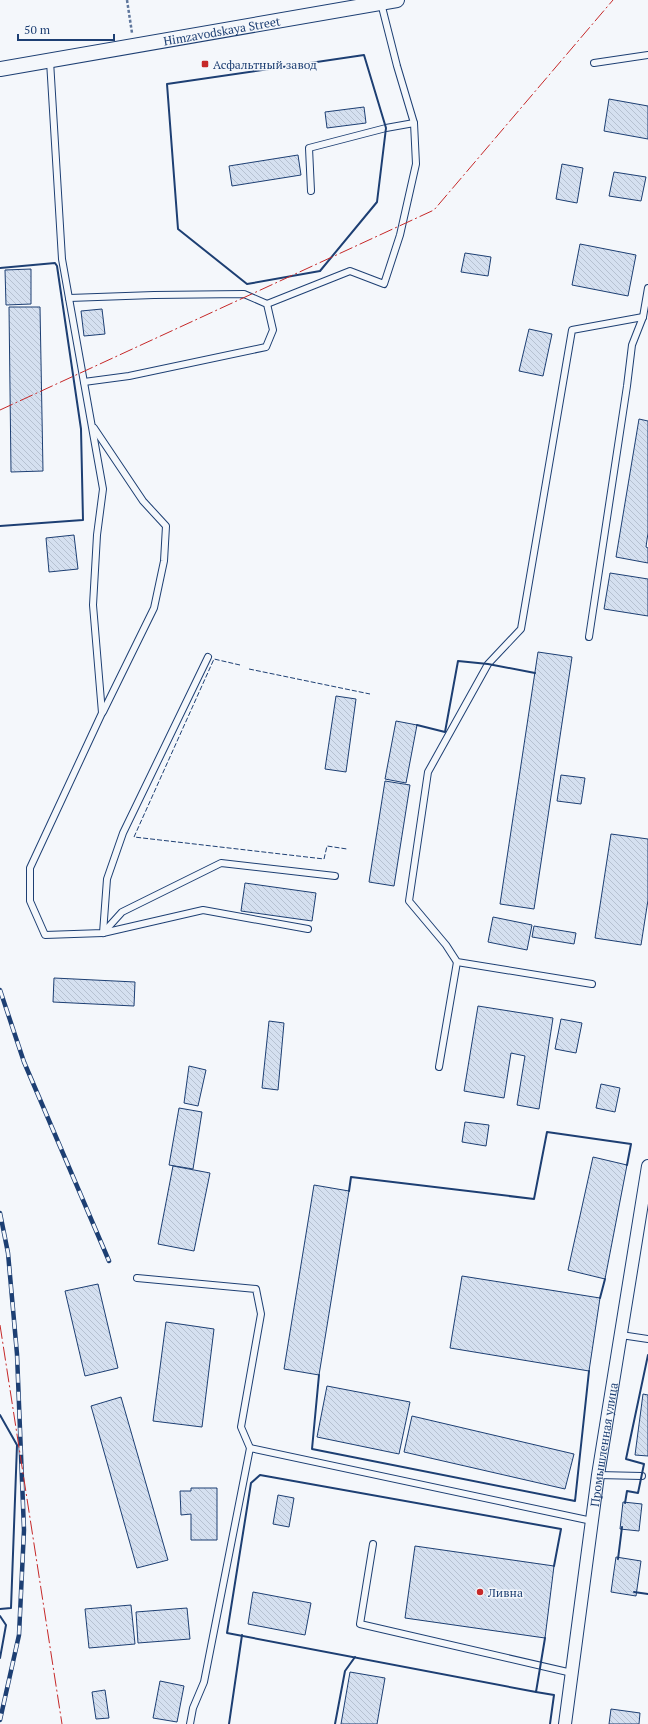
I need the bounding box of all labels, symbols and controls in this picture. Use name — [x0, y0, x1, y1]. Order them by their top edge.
street label: Himzavodskaya Street — [162, 13, 282, 48]
scale bar — [18, 16, 114, 42]
text: 50 m — [24, 22, 51, 37]
place label: Асфальтный завод — [213, 57, 317, 72]
marker: Асфальтный завод — [200, 59, 210, 69]
street label: Промышленная улица — [586, 1381, 620, 1508]
place label: Ливна — [487, 1585, 523, 1600]
marker: Ливна — [475, 1587, 485, 1597]

